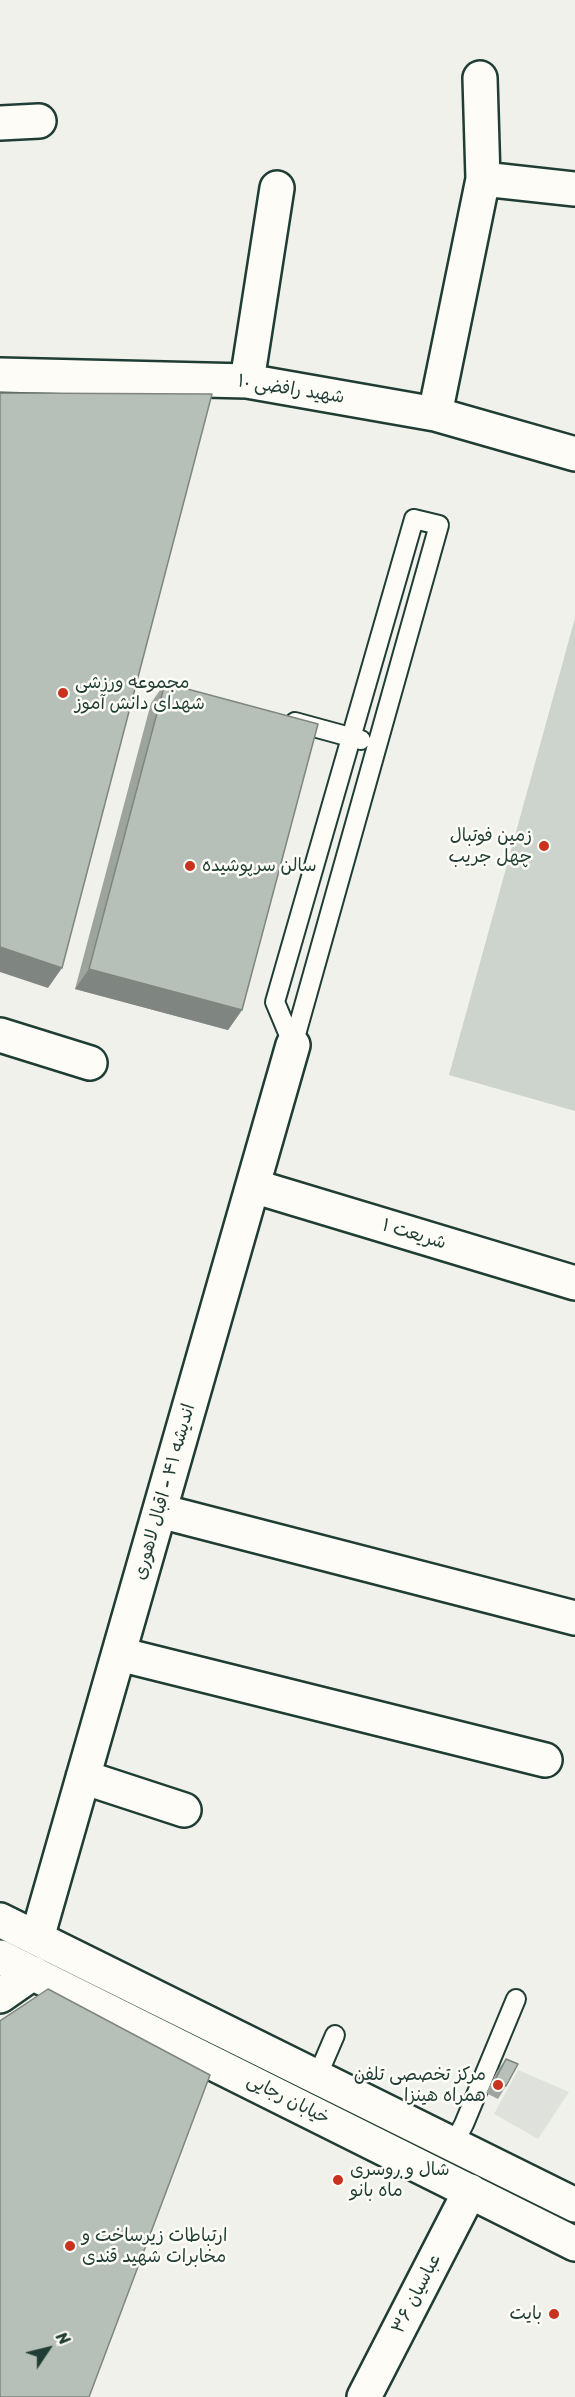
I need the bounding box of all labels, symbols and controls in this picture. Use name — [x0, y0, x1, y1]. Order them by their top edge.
street label: شهید رافضی ۱۰ — [236, 371, 346, 409]
place label: مجموعه ورزشی شهدای دانش آموز — [75, 672, 205, 714]
marker: مجموعه ورزشی شهدای دانش آموز — [56, 686, 70, 700]
place label: زمین فوتبال چهل جریب — [448, 825, 532, 868]
marker: زمین فوتبال چهل جریب — [537, 839, 551, 853]
place label: سالن سرپوشیده — [202, 855, 317, 877]
marker: سالن سرپوشیده — [183, 859, 197, 873]
street label: شریعت ۱ — [379, 1215, 449, 1255]
street label: اندیشه ۴۱ - اقبال لاهوری — [130, 1401, 200, 1583]
place label: مرکز تخصصی تلفن همراه هینزا — [354, 2064, 486, 2106]
street label: خیابان رجایی — [243, 2070, 333, 2130]
marker: مرکز تخصصی تلفن همراه هینزا — [491, 2078, 505, 2092]
place label: شال و روسری ماه بانو — [350, 2159, 450, 2202]
marker: شال و روسری ماه بانو — [331, 2173, 345, 2187]
place label: ارتباطات زیرساخت و مخابرات شهید قندی — [82, 2225, 227, 2268]
marker: ارتباطات زیرساخت و مخابرات شهید قندی — [63, 2239, 77, 2253]
street label: عباسیان ۳۶ — [388, 2251, 446, 2337]
place label: بایت — [510, 2303, 542, 2325]
marker: بایت — [547, 2307, 561, 2321]
north arrow — [18, 2319, 78, 2379]
text: N — [48, 2326, 78, 2351]

